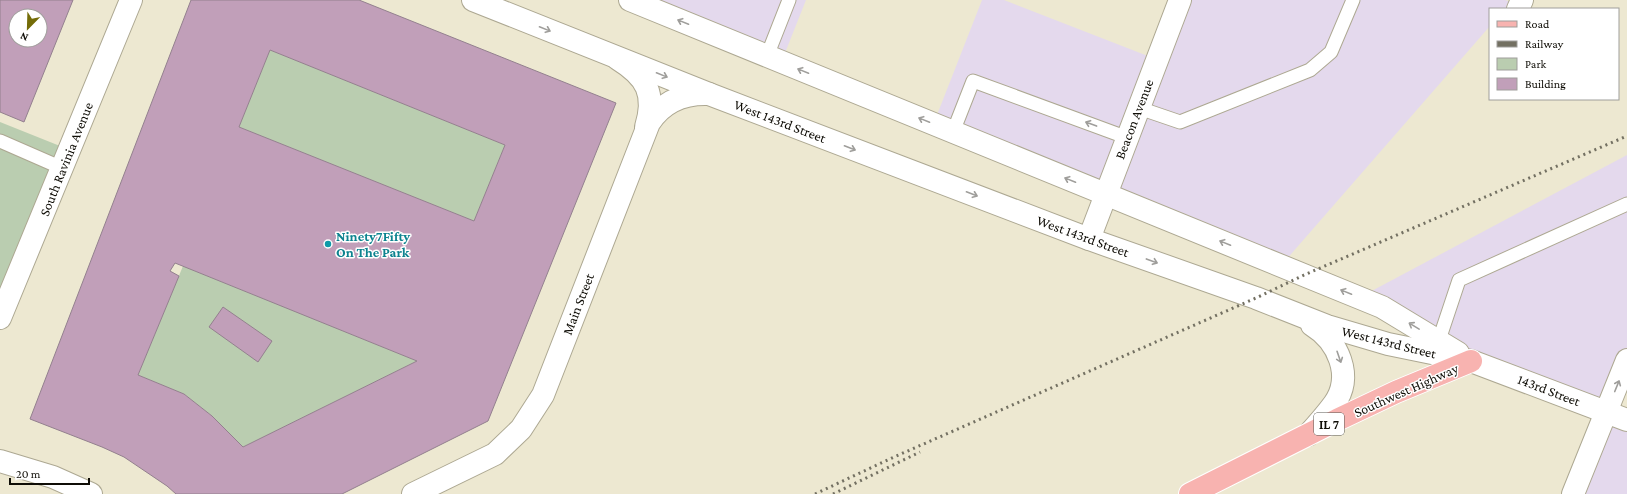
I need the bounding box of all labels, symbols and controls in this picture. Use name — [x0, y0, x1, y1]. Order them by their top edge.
north arrow — [8, 8, 48, 48]
legend — [1489, 8, 1619, 100]
one-way arrow — [678, 17, 690, 25]
text: Road — [1525, 17, 1550, 31]
one-way arrow — [539, 25, 551, 33]
text: N — [18, 30, 30, 44]
text: Railway — [1525, 37, 1564, 51]
text: Park — [1525, 57, 1547, 71]
one-way arrow — [798, 67, 810, 74]
one-way arrow — [656, 72, 668, 80]
street label: Beacon Avenue — [1111, 77, 1157, 161]
text: Building — [1525, 77, 1566, 91]
street label: West 143rd Street — [732, 96, 828, 146]
street label: South Ravinia Avenue — [36, 100, 96, 218]
one-way arrow — [918, 116, 930, 124]
one-way arrow — [1085, 120, 1097, 128]
one-way arrow — [844, 144, 856, 152]
one-way arrow — [1065, 175, 1077, 183]
one-way arrow — [965, 191, 977, 199]
street label: West 143rd Street — [1035, 212, 1132, 260]
place label: Ninety7Fifty On The Park — [336, 228, 410, 260]
marker: Ninety7Fifty On The Park — [323, 239, 333, 249]
one-way arrow — [1220, 239, 1232, 246]
one-way arrow — [1145, 258, 1158, 265]
street label: Main Street — [559, 271, 597, 337]
one-way arrow — [1340, 288, 1352, 295]
one-way arrow — [1408, 322, 1420, 330]
street label: West 143rd Street — [1340, 323, 1438, 362]
one-way arrow — [1336, 351, 1343, 364]
street label: Southwest Highway — [1351, 360, 1461, 420]
street label: 143rd Street — [1515, 371, 1583, 409]
one-way arrow — [1613, 380, 1621, 392]
road number: IL 7 — [1314, 413, 1344, 435]
scale bar — [10, 460, 89, 486]
text: 20 m — [16, 467, 41, 481]

